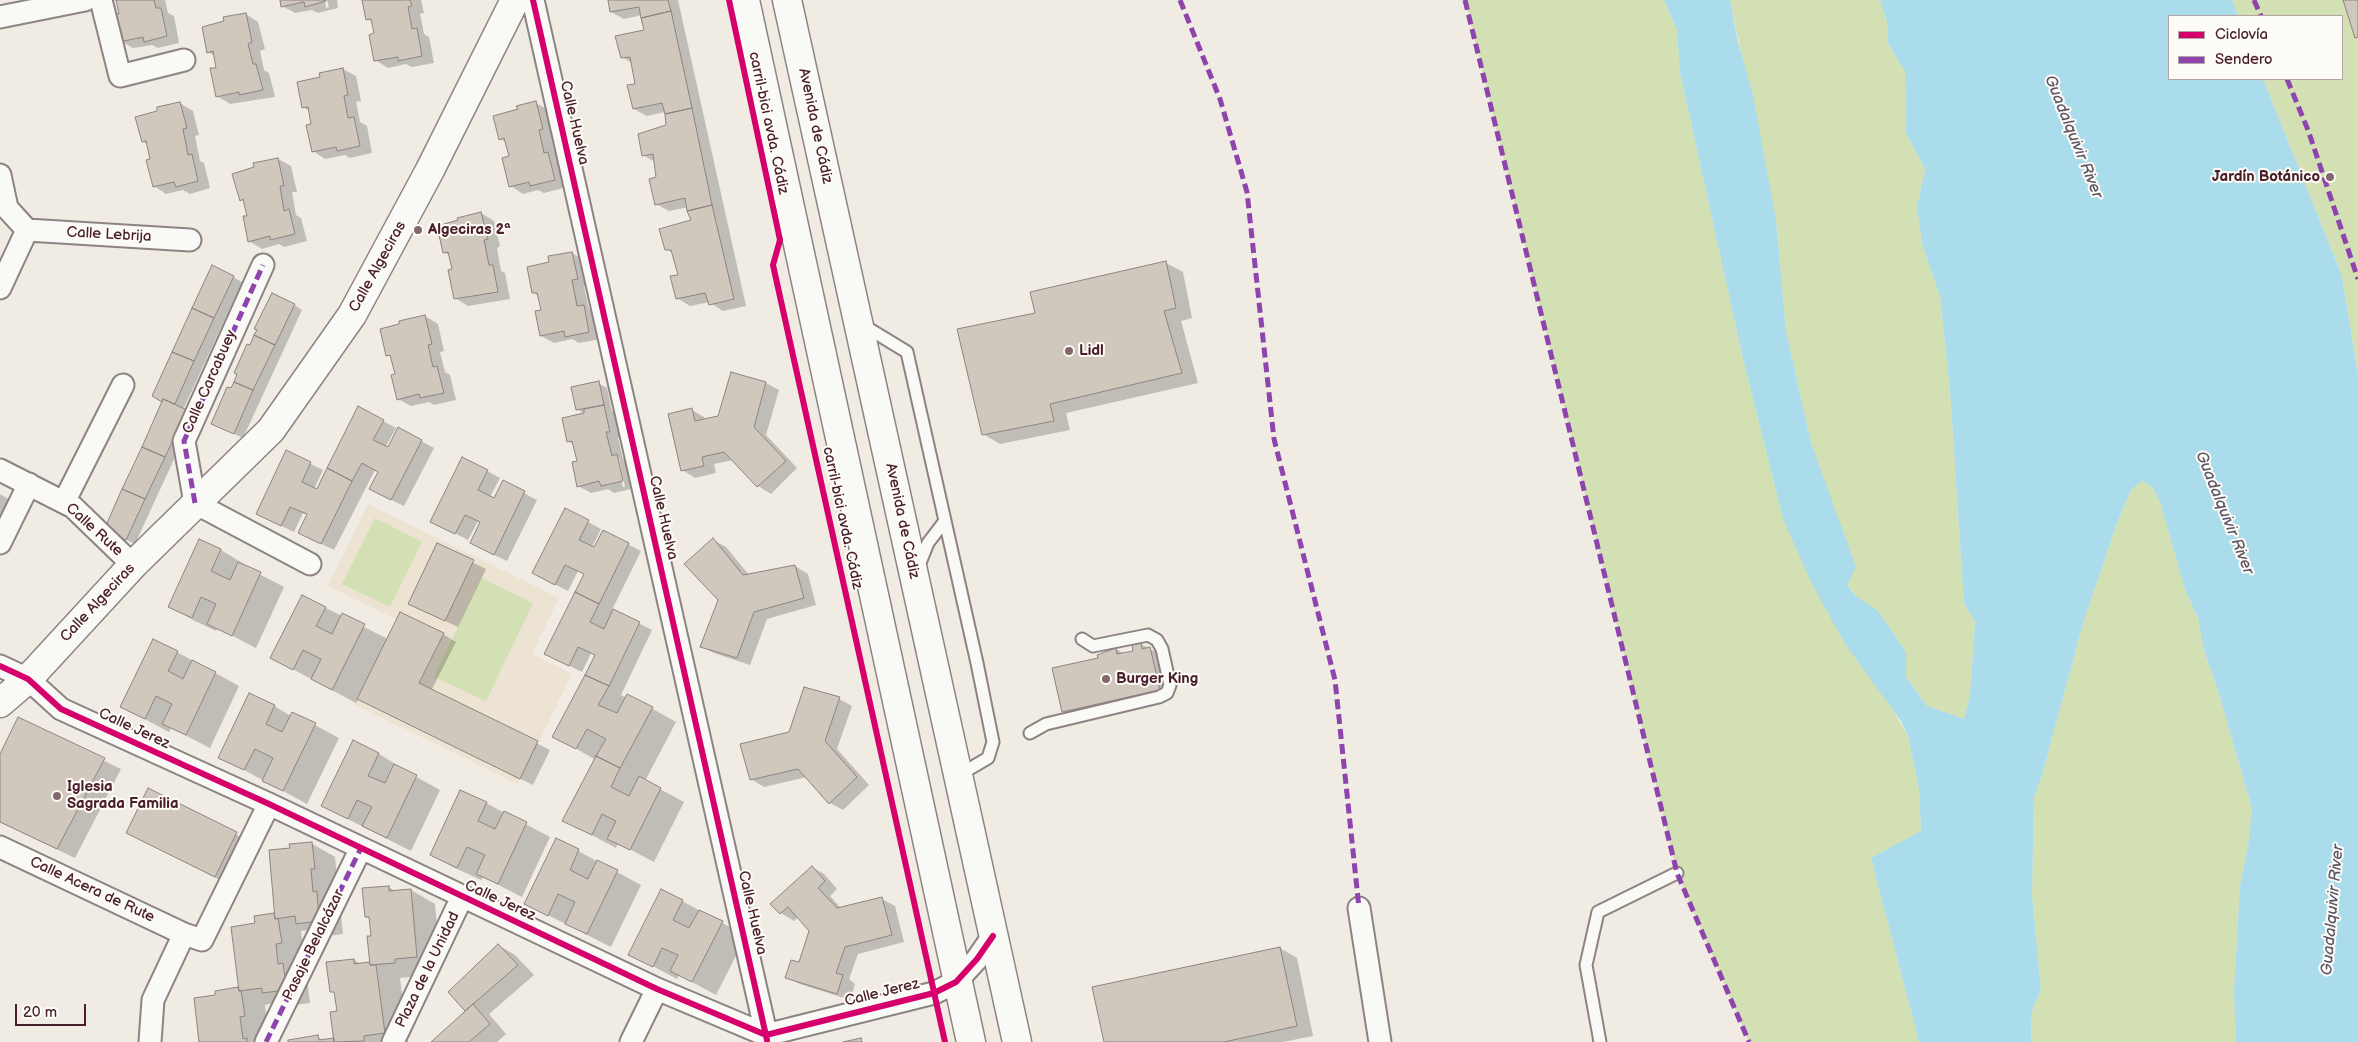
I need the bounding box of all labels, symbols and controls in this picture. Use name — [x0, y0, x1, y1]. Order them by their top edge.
legend — [2168, 15, 2343, 80]
text: Ciclovía — [2215, 25, 2268, 44]
street label: carril-bici avda. Cádiz — [744, 50, 792, 196]
text: Sendero — [2215, 50, 2273, 69]
street label: Avenida de Cádiz — [794, 67, 836, 185]
water label: Guadalquivir River — [2040, 73, 2106, 201]
street label: Calle Huelva — [556, 79, 592, 167]
place label: Jardín Botánico — [2212, 168, 2320, 186]
marker: Jardín Botánico — [2324, 171, 2336, 183]
street label: Calle Algeciras — [346, 218, 410, 316]
place label: Algeciras 2ª — [428, 221, 510, 239]
street label: Calle Lebrija — [66, 224, 152, 246]
marker: Algeciras 2ª — [412, 224, 424, 236]
street label: Calle Carcabuey — [179, 327, 241, 437]
place label: Lidl — [1079, 342, 1104, 360]
marker: Lidl — [1063, 345, 1075, 357]
street label: carril-bici avda. Cádiz — [818, 445, 866, 591]
water label: Guadalquivir River — [2191, 449, 2257, 577]
street label: Avenida de Cádiz — [881, 462, 923, 580]
street label: Calle Huelva — [645, 474, 681, 562]
street label: Calle Rute — [62, 500, 126, 560]
street label: Calle Algeciras — [57, 560, 139, 646]
place label: Burger King — [1116, 670, 1198, 688]
marker: Burger King — [1100, 673, 1112, 685]
street label: Calle Jerez — [96, 705, 172, 753]
place label: Iglesia Sagrada Familia — [67, 778, 179, 813]
marker: Iglesia Sagrada Familia — [51, 790, 63, 802]
water label: Guadalquivir River — [2318, 844, 2348, 976]
street label: Calle Acera de Rute — [27, 853, 157, 927]
street label: Calle Huelva — [734, 869, 770, 957]
street label: Calle Jerez — [462, 877, 538, 925]
street label: Pasaje Belalcázar — [279, 887, 349, 1003]
street label: Plaza de la Unidad — [392, 909, 464, 1031]
street label: Calle Jerez — [843, 975, 921, 1011]
scale bar — [18, 994, 89, 1026]
text: 20 m — [23, 1003, 57, 1022]

